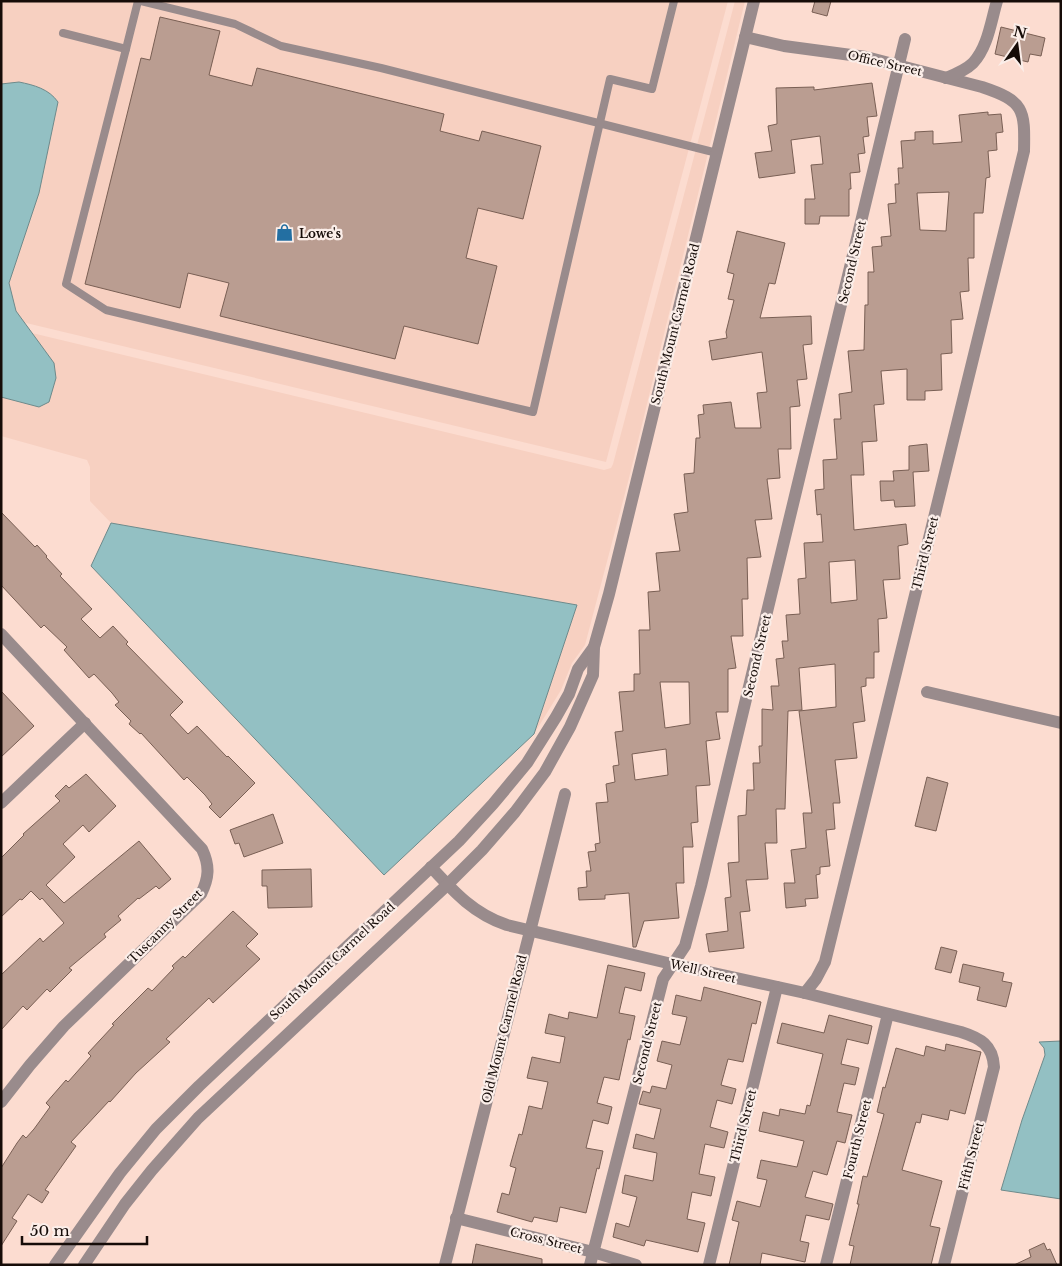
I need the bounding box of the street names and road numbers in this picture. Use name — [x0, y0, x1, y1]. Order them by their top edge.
street label: Office Street — [846, 47, 924, 79]
street label: Second Street — [835, 219, 869, 305]
street label: South Mount Carmel Road — [648, 242, 702, 406]
street label: Third Street — [909, 514, 941, 591]
street label: Second Street — [740, 613, 774, 699]
street label: Tuscanny Street — [125, 885, 206, 966]
street label: South Mount Carmel Road — [266, 899, 398, 1023]
street label: Old Mount Carmel Road — [478, 953, 530, 1105]
street label: Well Street — [667, 956, 738, 986]
street label: Second Street — [629, 1000, 665, 1086]
street label: Third Street — [727, 1087, 759, 1164]
street label: Fourth Street — [840, 1097, 874, 1180]
street label: Fifth Street — [955, 1120, 987, 1191]
street label: Cross Street — [509, 1224, 584, 1256]

